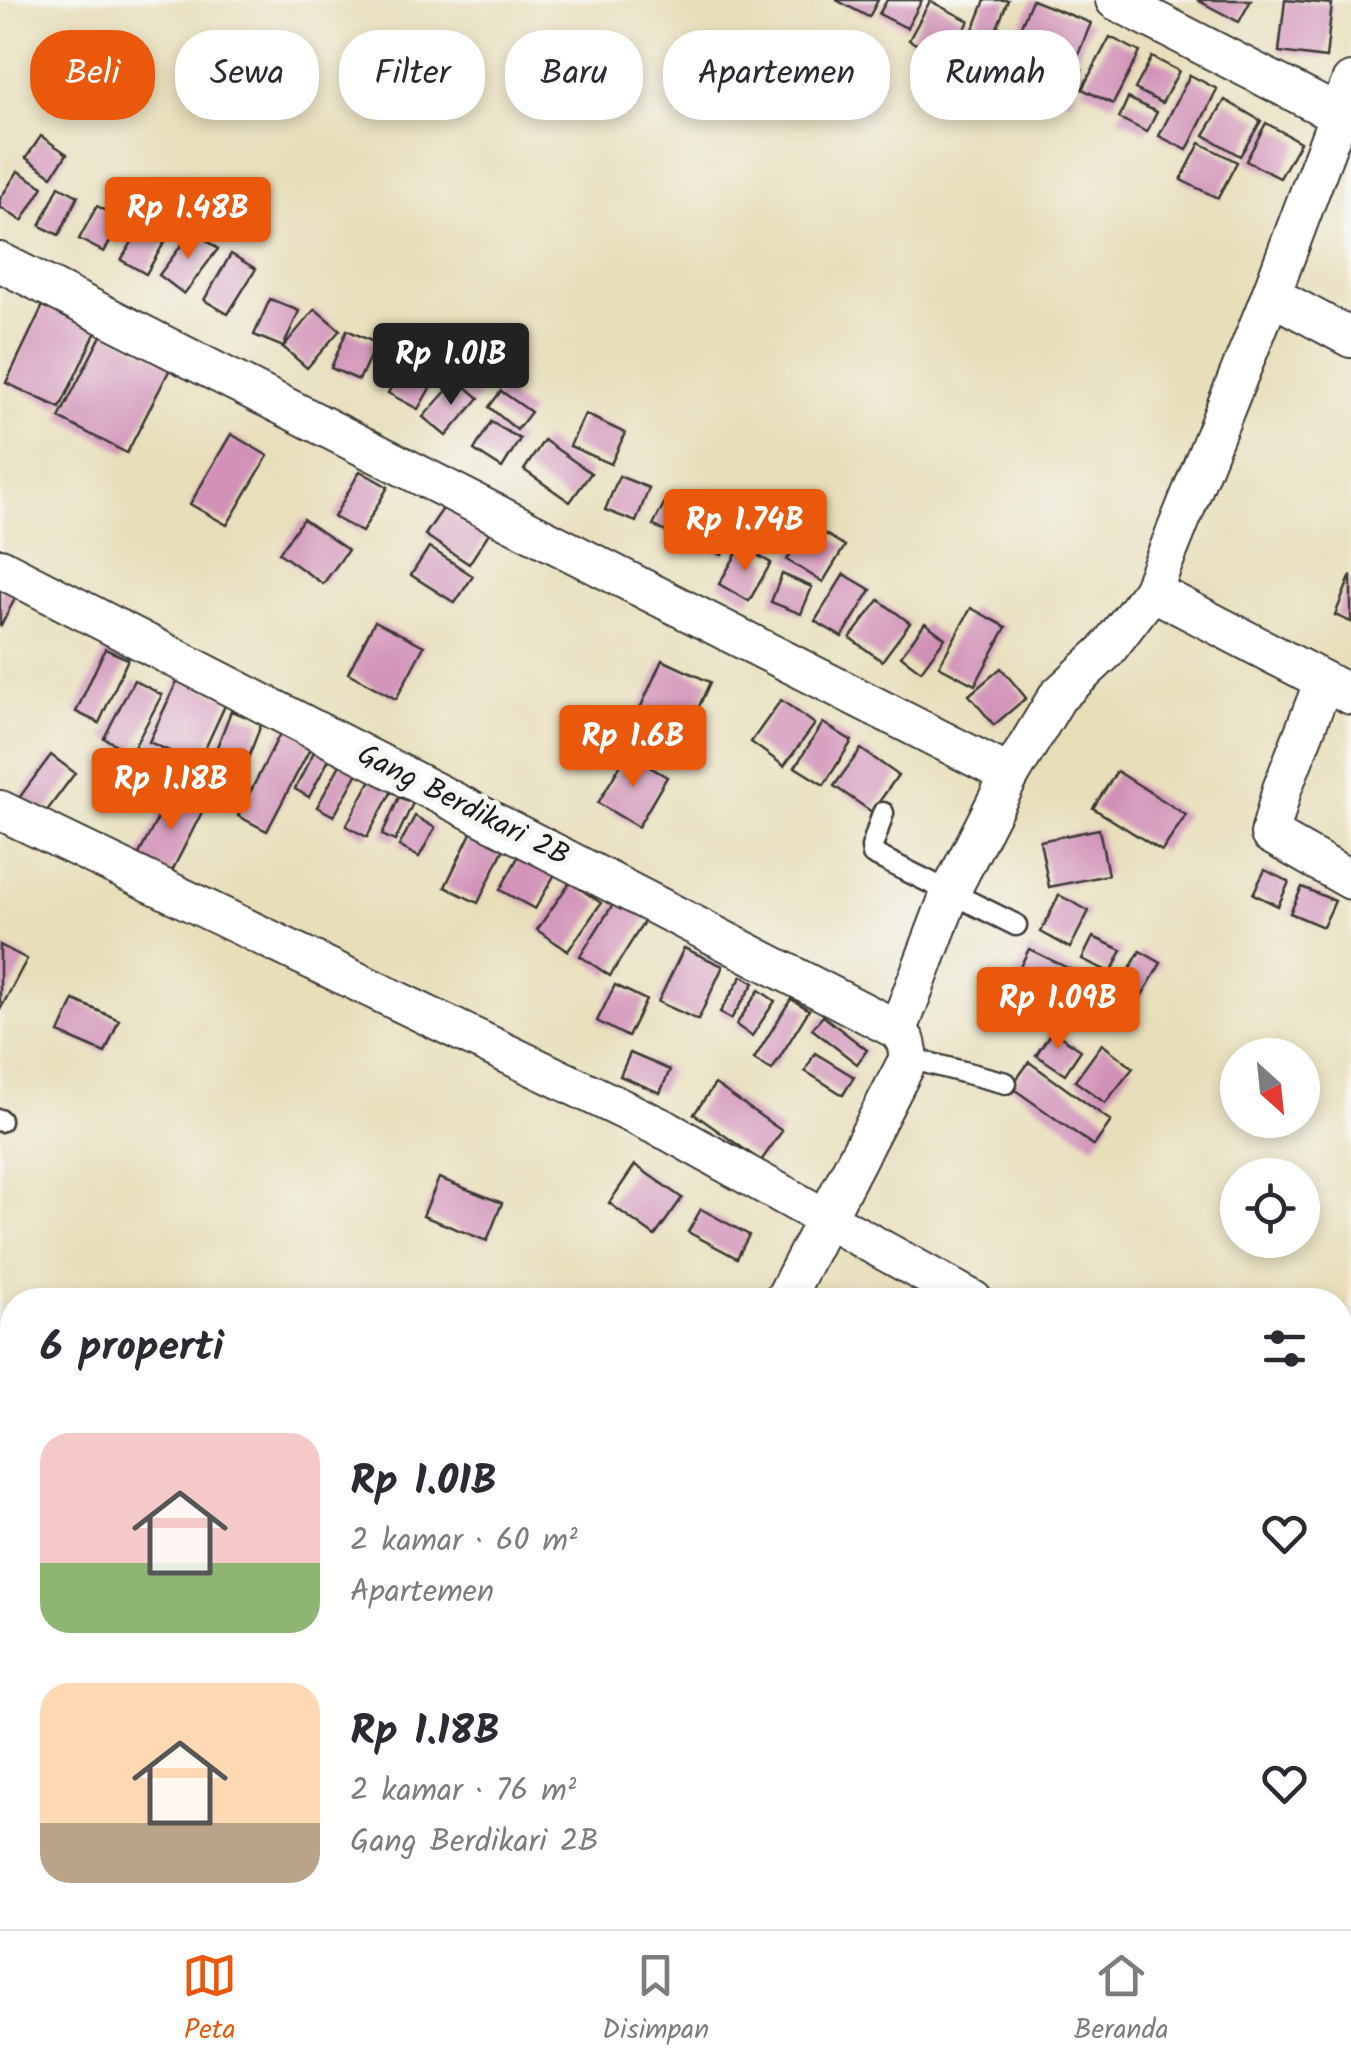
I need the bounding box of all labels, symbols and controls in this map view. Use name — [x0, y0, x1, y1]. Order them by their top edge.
chip: Beli — [30, 30, 155, 120]
chip: Sewa — [175, 30, 319, 120]
chip: Filter — [339, 30, 485, 120]
chip: Baru — [505, 30, 643, 120]
chip: Apartemen — [663, 30, 890, 120]
chip: Rumah — [910, 30, 1080, 120]
pin: Rp 1.48B — [85, 177, 291, 262]
text: Rp 1.48B — [127, 184, 249, 235]
pin: Rp 1.01B — [348, 323, 554, 408]
text: Rp 1.01B — [395, 330, 507, 381]
pin: Rp 1.74B — [642, 489, 848, 574]
text: Rp 1.74B — [686, 496, 804, 547]
pin: Rp 1.6B — [541, 705, 725, 790]
text: Rp 1.6B — [581, 712, 685, 763]
street label: Gang Berdikari 2B — [348, 732, 578, 880]
pin: Rp 1.18B — [68, 748, 274, 833]
text: Rp 1.18B — [114, 755, 228, 806]
pin: Rp 1.09B — [955, 967, 1161, 1052]
text: Rp 1.09B — [999, 974, 1117, 1025]
north arrow — [1220, 1038, 1320, 1138]
map controls — [1220, 1038, 1320, 1258]
button: locate — [1220, 1158, 1320, 1258]
text: 6 properti — [40, 1315, 224, 1382]
icon: filters — [1257, 1321, 1312, 1376]
text: Rp 1.01B — [350, 1449, 497, 1516]
icon: home — [120, 1473, 240, 1593]
icon: heart — [1257, 1506, 1312, 1561]
text: 2 kamar · 60 m² — [350, 1516, 578, 1567]
text: Apartemen — [350, 1567, 494, 1618]
text: Rp 1.18B — [350, 1699, 500, 1766]
icon: home — [120, 1723, 240, 1843]
icon: heart — [1257, 1756, 1312, 1811]
text: 2 kamar · 76 m² — [350, 1766, 576, 1817]
text: Gang Berdikari 2B — [350, 1817, 599, 1868]
tab: Peta — [182, 1948, 237, 2053]
tab: Disimpan — [602, 1948, 709, 2053]
tab: Beranda — [1074, 1948, 1169, 2053]

